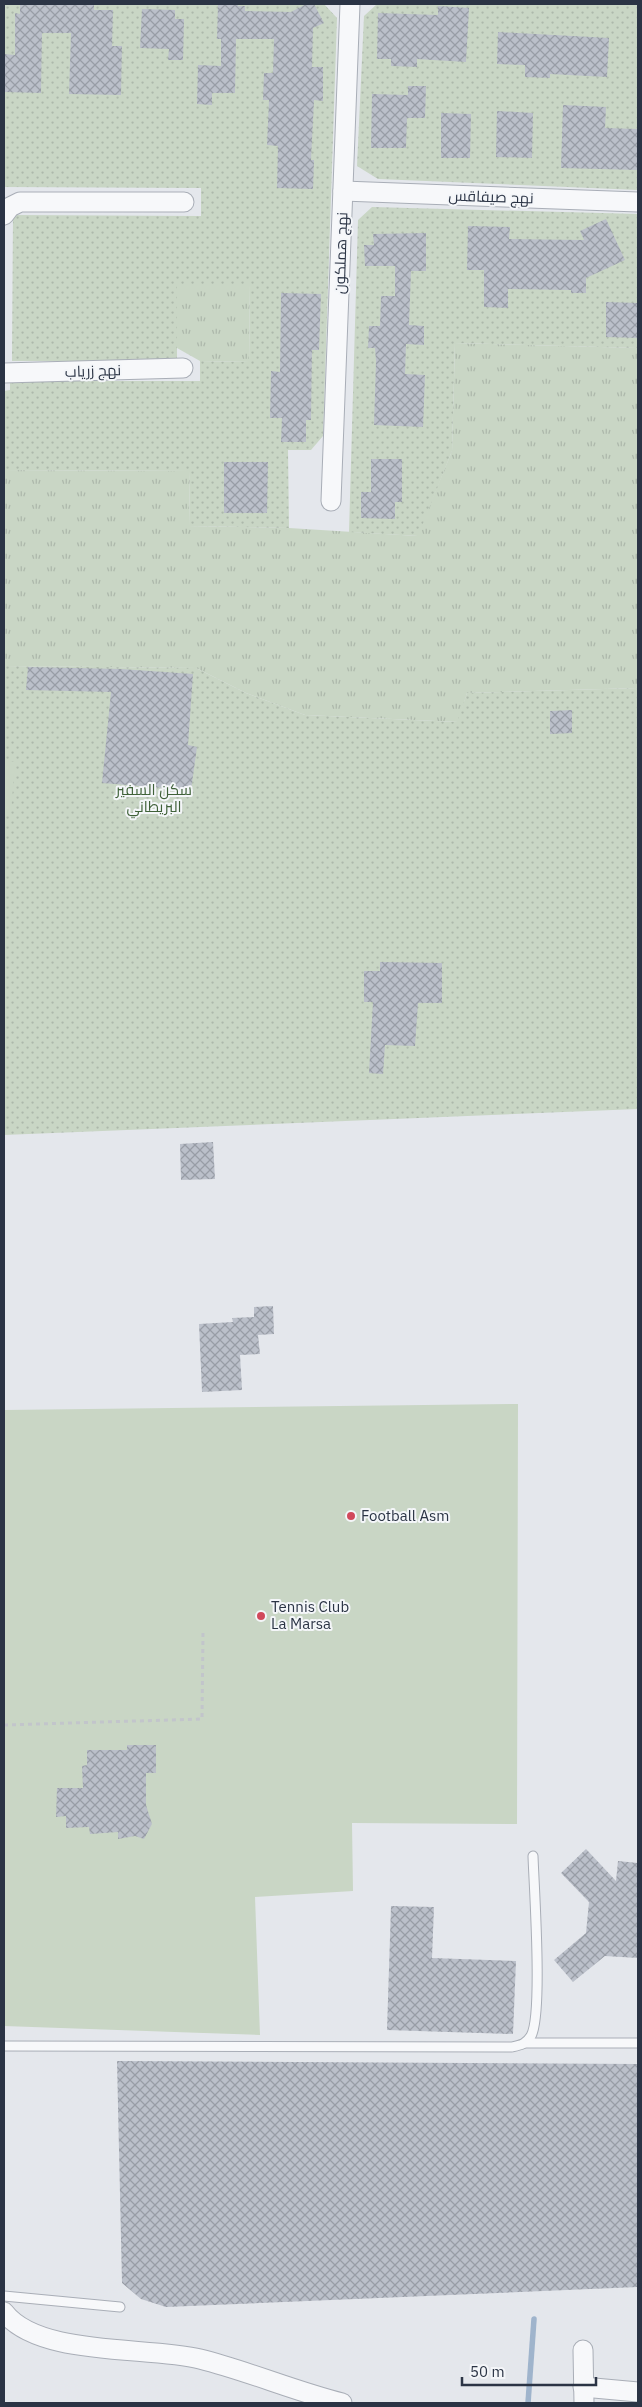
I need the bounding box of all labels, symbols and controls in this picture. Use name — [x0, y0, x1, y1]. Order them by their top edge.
street label: نهج صيفاقس — [448, 186, 534, 209]
street label: نهج هملكون — [330, 212, 353, 294]
street label: نهج زرياب — [65, 360, 121, 383]
park label: سكن السفير البريطاني — [115, 780, 192, 819]
place label: Football Asm — [361, 1506, 449, 1525]
marker: Football Asm — [345, 1510, 357, 1522]
place label: Tennis Club La Marsa — [271, 1597, 349, 1633]
marker: Tennis Club La Marsa — [255, 1610, 267, 1622]
scale bar — [462, 2354, 596, 2386]
text: 50 m — [470, 2362, 505, 2381]

